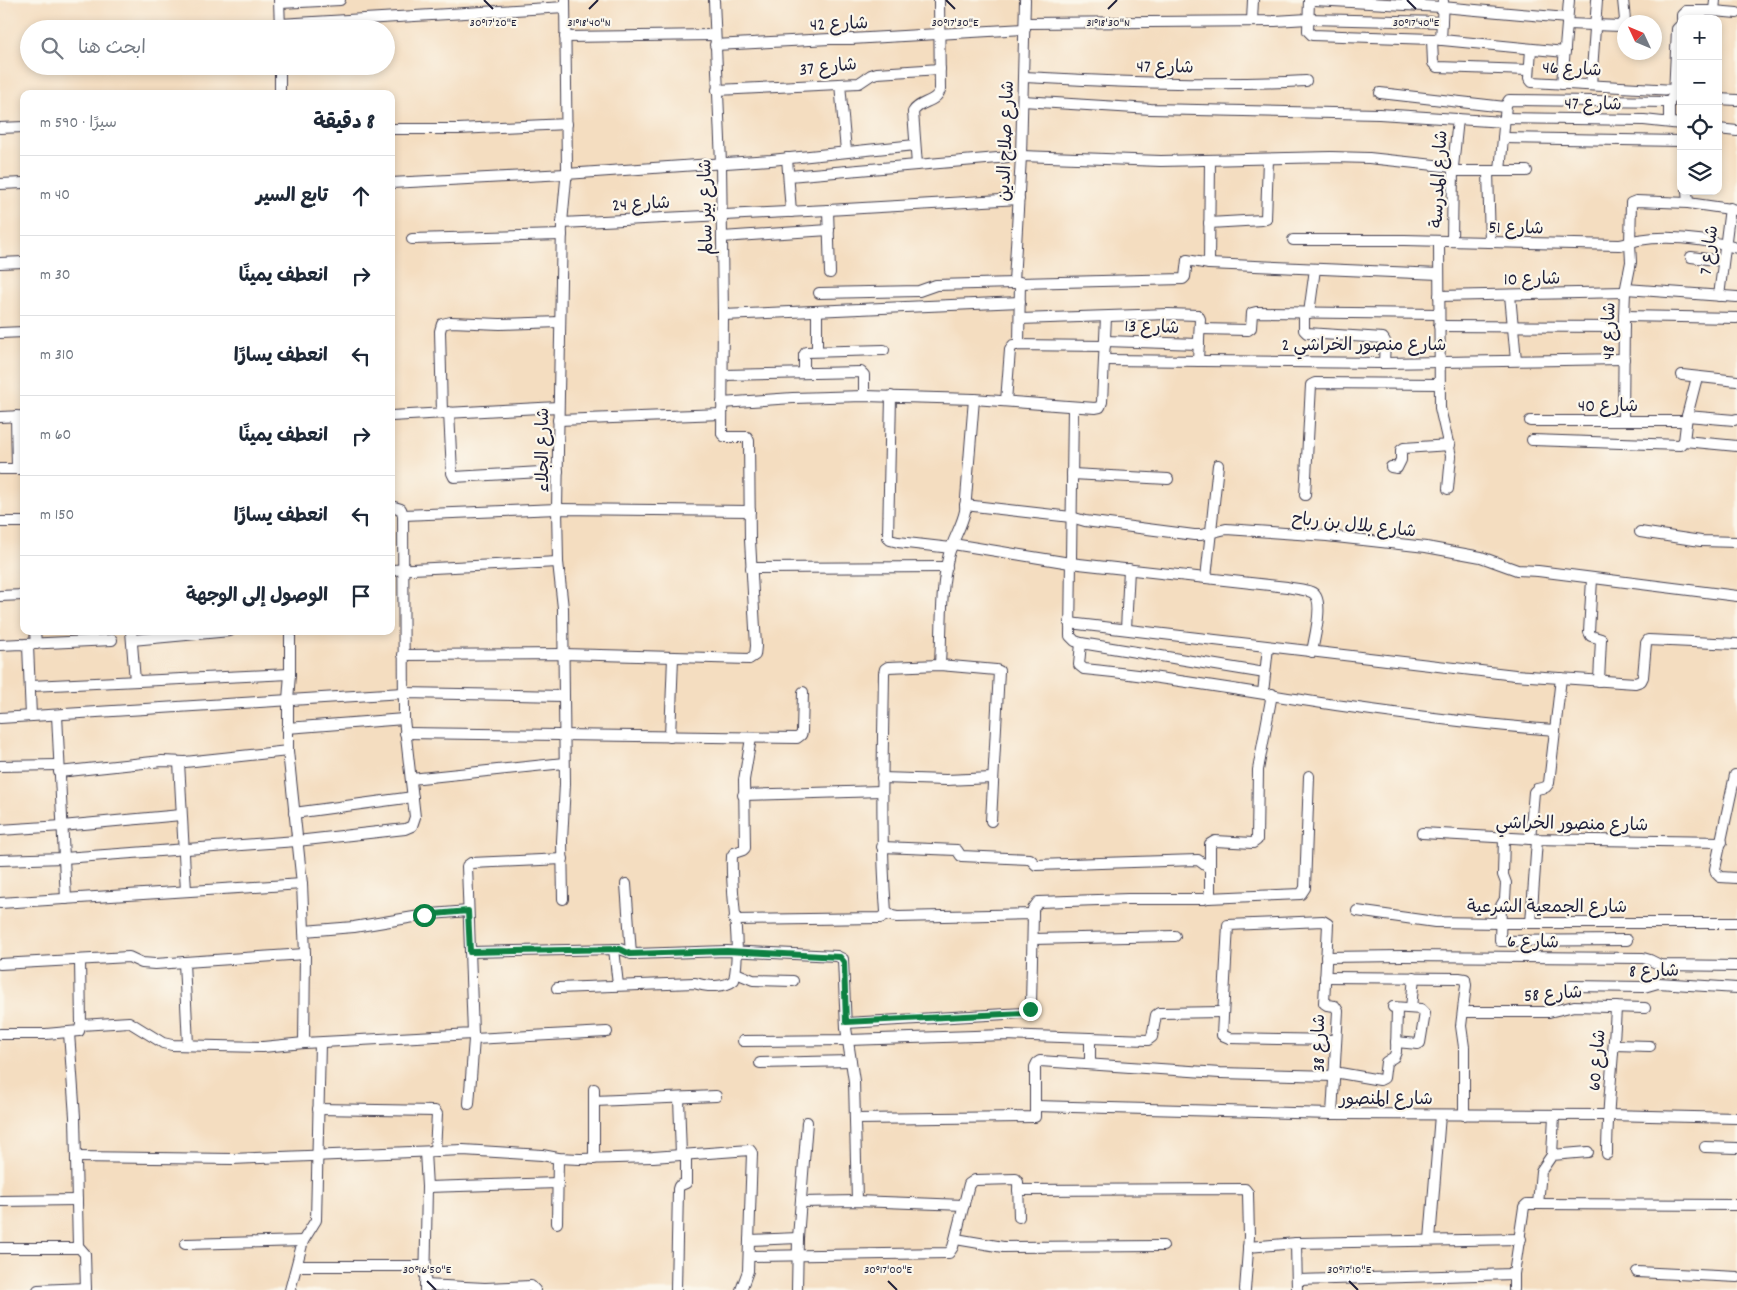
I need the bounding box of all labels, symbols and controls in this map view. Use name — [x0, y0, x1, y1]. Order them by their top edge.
street label: شارع 42 — [809, 12, 869, 39]
text: 30°17'20"E — [470, 15, 517, 32]
text: 31°18'40"N — [567, 15, 611, 32]
text: 30°17'30"E — [932, 15, 979, 32]
text: 31°18'30"N — [1086, 15, 1130, 32]
text: 30°17'40"E — [1393, 15, 1440, 32]
north arrow — [1617, 15, 1662, 60]
map controls — [1677, 15, 1722, 195]
button: + — [1677, 15, 1722, 60]
search box — [20, 20, 395, 75]
icon: search — [38, 34, 66, 62]
text: ابحث هنا — [78, 36, 146, 63]
street label: شارع 37 — [798, 53, 858, 84]
street label: شارع 47 — [1136, 56, 1194, 81]
street label: شارع 46 — [1542, 56, 1602, 85]
button: − — [1677, 60, 1722, 105]
street label: شارع صلاح الدين — [993, 80, 1022, 202]
street label: شارع 47 — [1564, 93, 1622, 118]
button: locate — [1677, 105, 1722, 150]
text: 8 دقيقة — [313, 109, 375, 139]
text: سيرًا · 590 m — [40, 112, 117, 135]
street label: شارع المدرسة — [1425, 130, 1456, 229]
button: layers — [1677, 150, 1722, 195]
street label: شارع بير سالم — [694, 159, 721, 255]
icon: ahead — [347, 182, 375, 210]
text: 40 m — [40, 184, 70, 207]
text: تابع السير — [256, 184, 328, 211]
street label: شارع 24 — [611, 191, 671, 220]
street label: شارع 51 — [1488, 217, 1544, 242]
street label: شارع 7 — [1695, 224, 1726, 277]
icon: right — [347, 262, 375, 290]
text: 30 m — [40, 264, 71, 287]
text: انعطف يمينًا — [239, 264, 328, 291]
street label: شارع 10 — [1503, 268, 1561, 293]
street label: شارع 48 — [1597, 302, 1624, 360]
street label: شارع 13 — [1124, 315, 1180, 342]
street label: شارع منصور الخراشي 2 — [1282, 334, 1446, 360]
icon: left — [347, 342, 375, 370]
text: 310 m — [40, 344, 74, 367]
text: انعطف يسارًا — [234, 344, 328, 371]
street label: شارع 40 — [1578, 395, 1638, 420]
street label: شارع الجلاء — [532, 407, 557, 493]
icon: right — [347, 422, 375, 450]
text: 60 m — [40, 424, 71, 447]
text: انعطف يمينًا — [239, 424, 328, 451]
icon: left — [347, 502, 375, 530]
text: 150 m — [40, 504, 74, 527]
text: انعطف يسارًا — [234, 504, 328, 531]
street label: شارع بلال بن رباح — [1290, 508, 1417, 545]
icon: arrive — [347, 582, 375, 610]
text: الوصول إلى الوجهة — [186, 584, 328, 611]
street label: شارع منصور الخراشي — [1495, 812, 1649, 840]
street label: شارع الجمعية الشرعية — [1467, 896, 1627, 921]
route start — [413, 904, 436, 927]
street label: شارع 6 — [1507, 931, 1559, 956]
street label: شارع 8 — [1629, 960, 1679, 985]
street label: شارع 58 — [1523, 981, 1583, 1010]
route end — [1019, 998, 1042, 1021]
street label: شارع 38 — [1308, 1014, 1333, 1072]
street label: شارع 60 — [1583, 1028, 1614, 1092]
street label: شارع المنصور — [1337, 1088, 1433, 1113]
text: 30°16'50"E — [403, 1262, 452, 1279]
text: 30°17'00"E — [864, 1262, 913, 1279]
text: 30°17'10"E — [1327, 1262, 1372, 1279]

